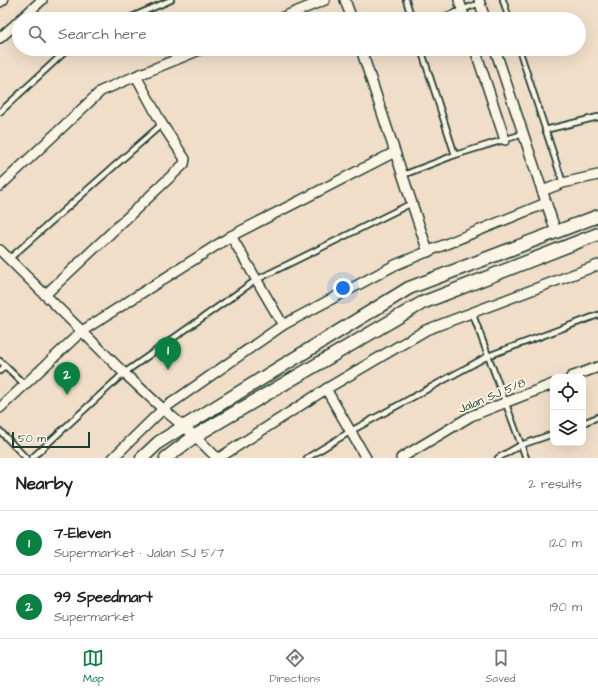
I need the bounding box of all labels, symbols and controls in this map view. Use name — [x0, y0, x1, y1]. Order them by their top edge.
search box — [12, 12, 586, 56]
icon: search — [26, 23, 48, 45]
text: Search here — [58, 24, 147, 45]
your location — [333, 278, 353, 298]
pin: 1 — [155, 337, 181, 370]
pin: 2 — [54, 362, 80, 395]
street label: Jalan SJ 5/8 — [456, 374, 529, 418]
map controls — [550, 374, 586, 446]
button: locate — [550, 374, 586, 410]
button: layers — [550, 410, 586, 446]
scale bar — [12, 430, 90, 449]
text: 50 m — [18, 431, 46, 446]
text: Nearby — [16, 472, 73, 496]
text: 2 results — [528, 475, 582, 493]
text: 7-Eleven — [54, 523, 111, 544]
text: 1 — [28, 534, 30, 552]
text: 120 m — [549, 534, 582, 552]
text: Supermarket · Jalan SJ 5/7 — [54, 544, 224, 562]
text: 99 Speedmart — [54, 587, 153, 608]
text: 2 — [25, 598, 33, 616]
text: 190 m — [549, 598, 582, 616]
text: Supermarket — [54, 608, 135, 626]
tab: Map — [82, 647, 104, 686]
tab: Directions — [269, 647, 321, 686]
tab: Saved — [486, 647, 516, 686]

